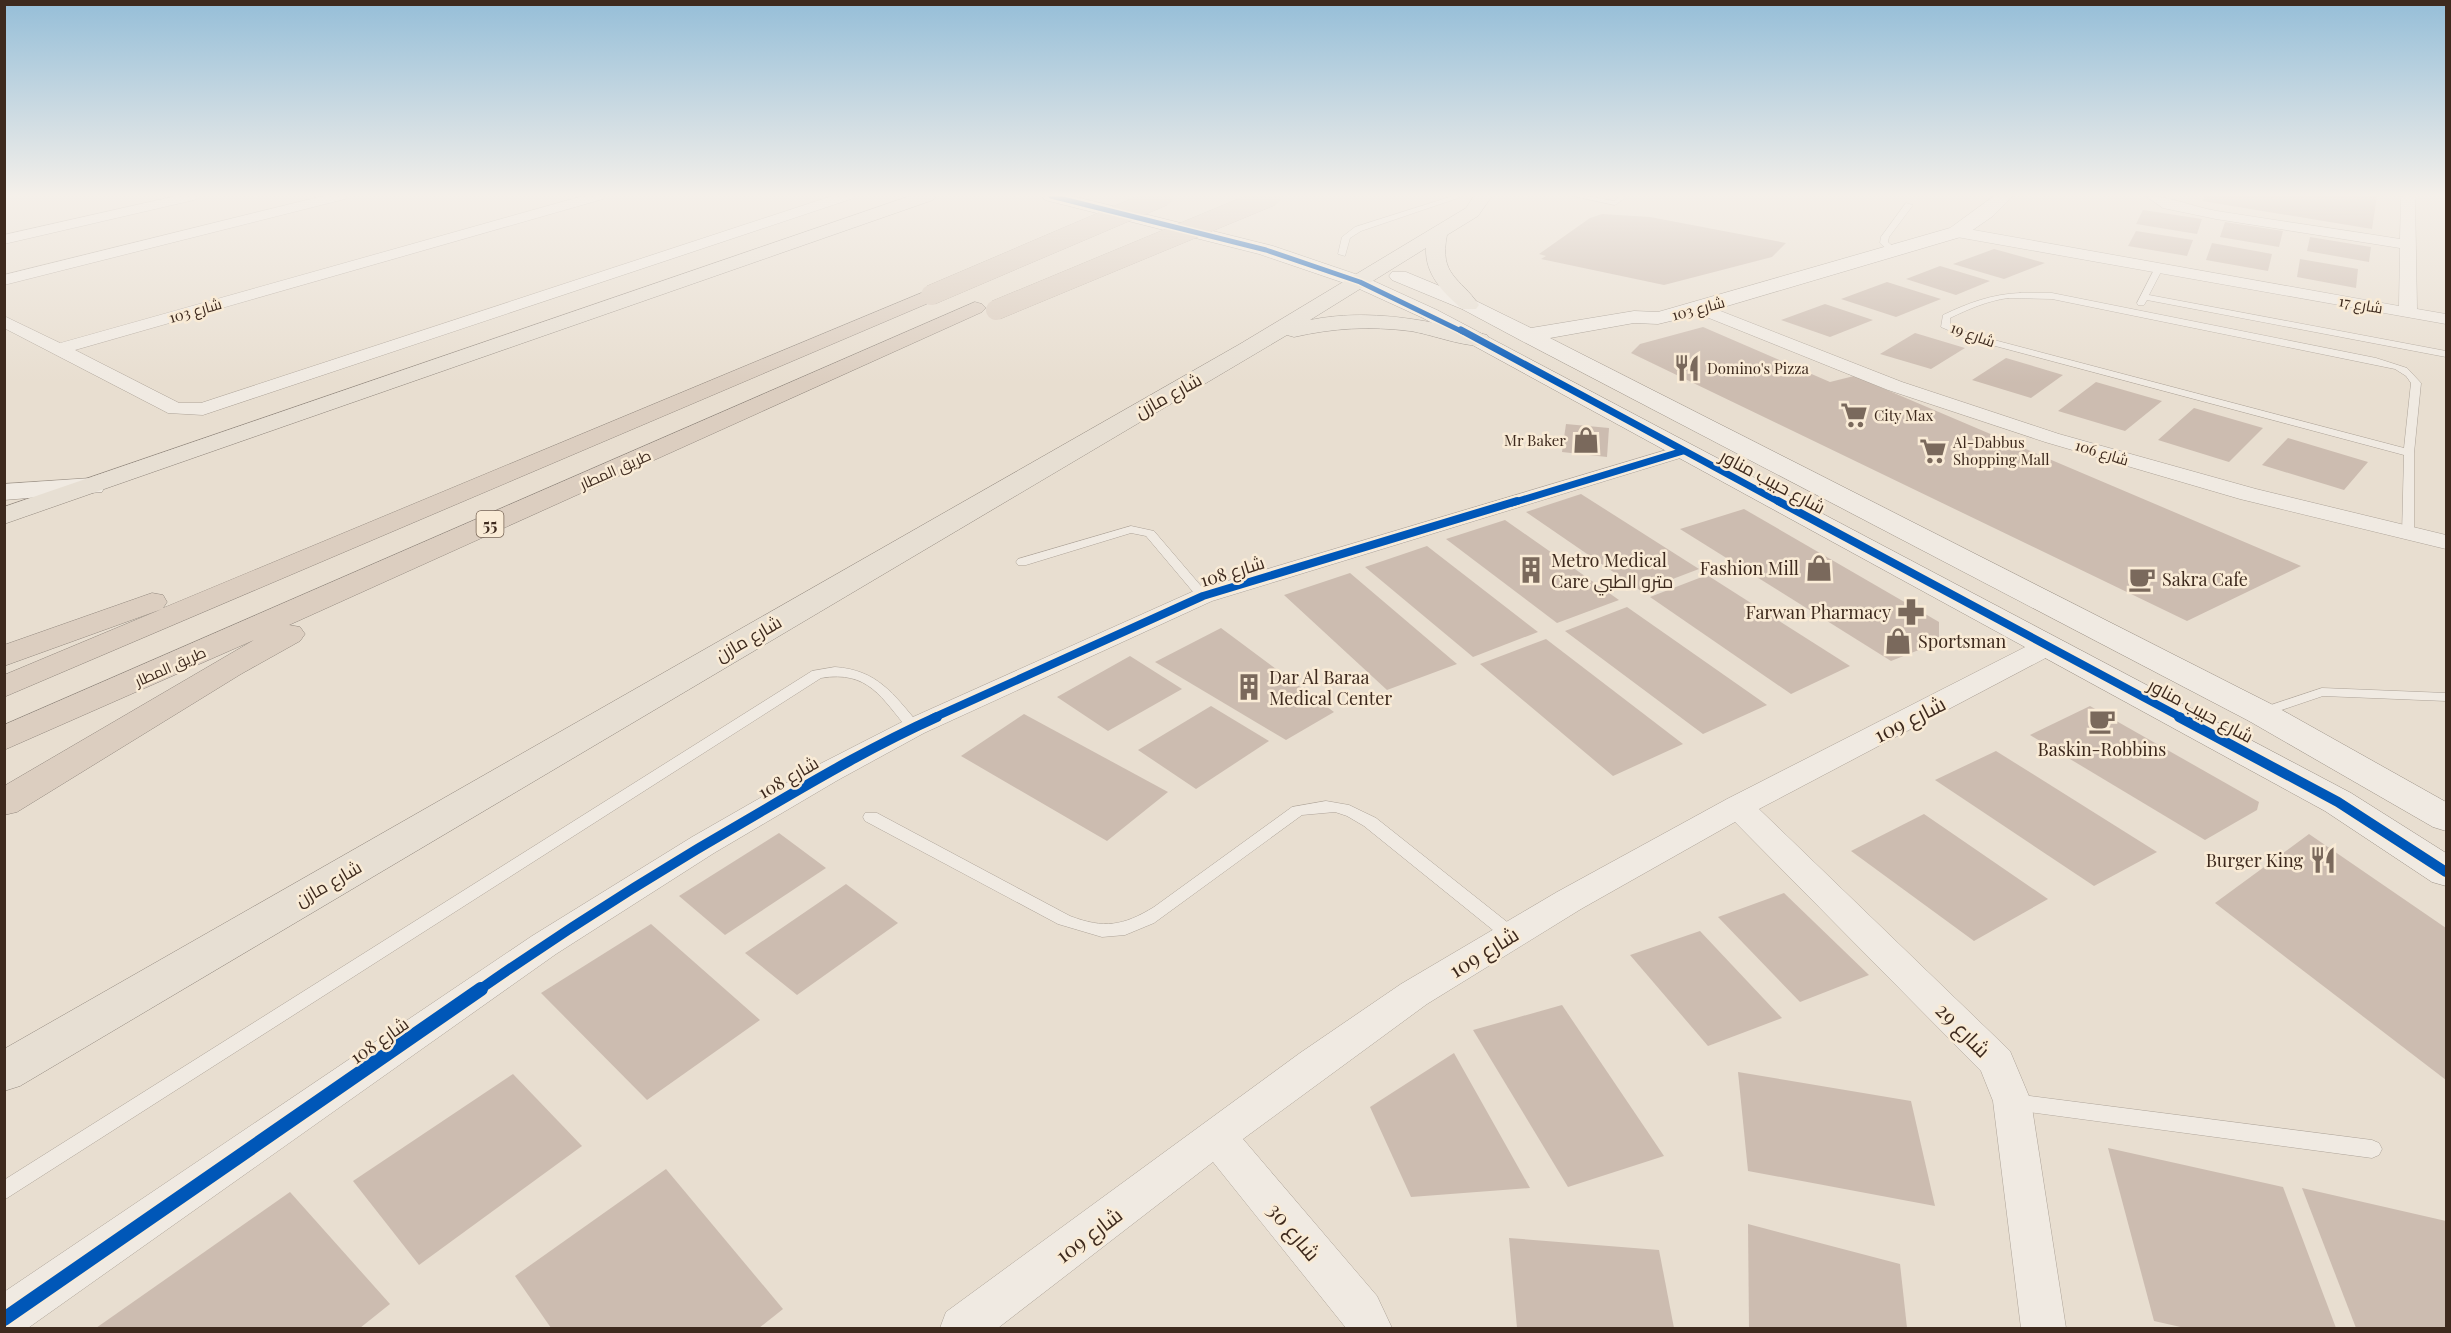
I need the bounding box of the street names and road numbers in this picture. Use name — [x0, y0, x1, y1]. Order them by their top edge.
street label: شارع 17 — [2337, 290, 2385, 320]
street label: شارع 103 — [1669, 291, 1727, 327]
street label: شارع 103 — [166, 293, 224, 329]
street label: شارع 19 — [1947, 317, 1998, 353]
street label: شارع مازن — [1130, 367, 1206, 424]
street label: شارع 106 — [2072, 434, 2131, 472]
street label: شارع حبيب مناور — [1715, 443, 1830, 520]
street label: طريق المطار — [575, 444, 654, 495]
road number: 55 — [476, 511, 504, 537]
street label: شارع 108 — [1197, 550, 1267, 593]
street label: شارع مازن — [710, 609, 786, 667]
street label: طريق المطار — [130, 641, 209, 692]
street label: شارع حبيب مناور — [2143, 672, 2258, 749]
street label: شارع 109 — [1868, 688, 1951, 750]
street label: شارع 108 — [753, 750, 823, 805]
street label: شارع مازن — [290, 854, 366, 912]
street label: شارع 109 — [1443, 919, 1524, 985]
street label: شارع 29 — [1929, 996, 1997, 1064]
street label: شارع 108 — [345, 1011, 414, 1070]
street label: شارع 30 — [1261, 1196, 1328, 1267]
street label: شارع 109 — [1049, 1200, 1128, 1270]

